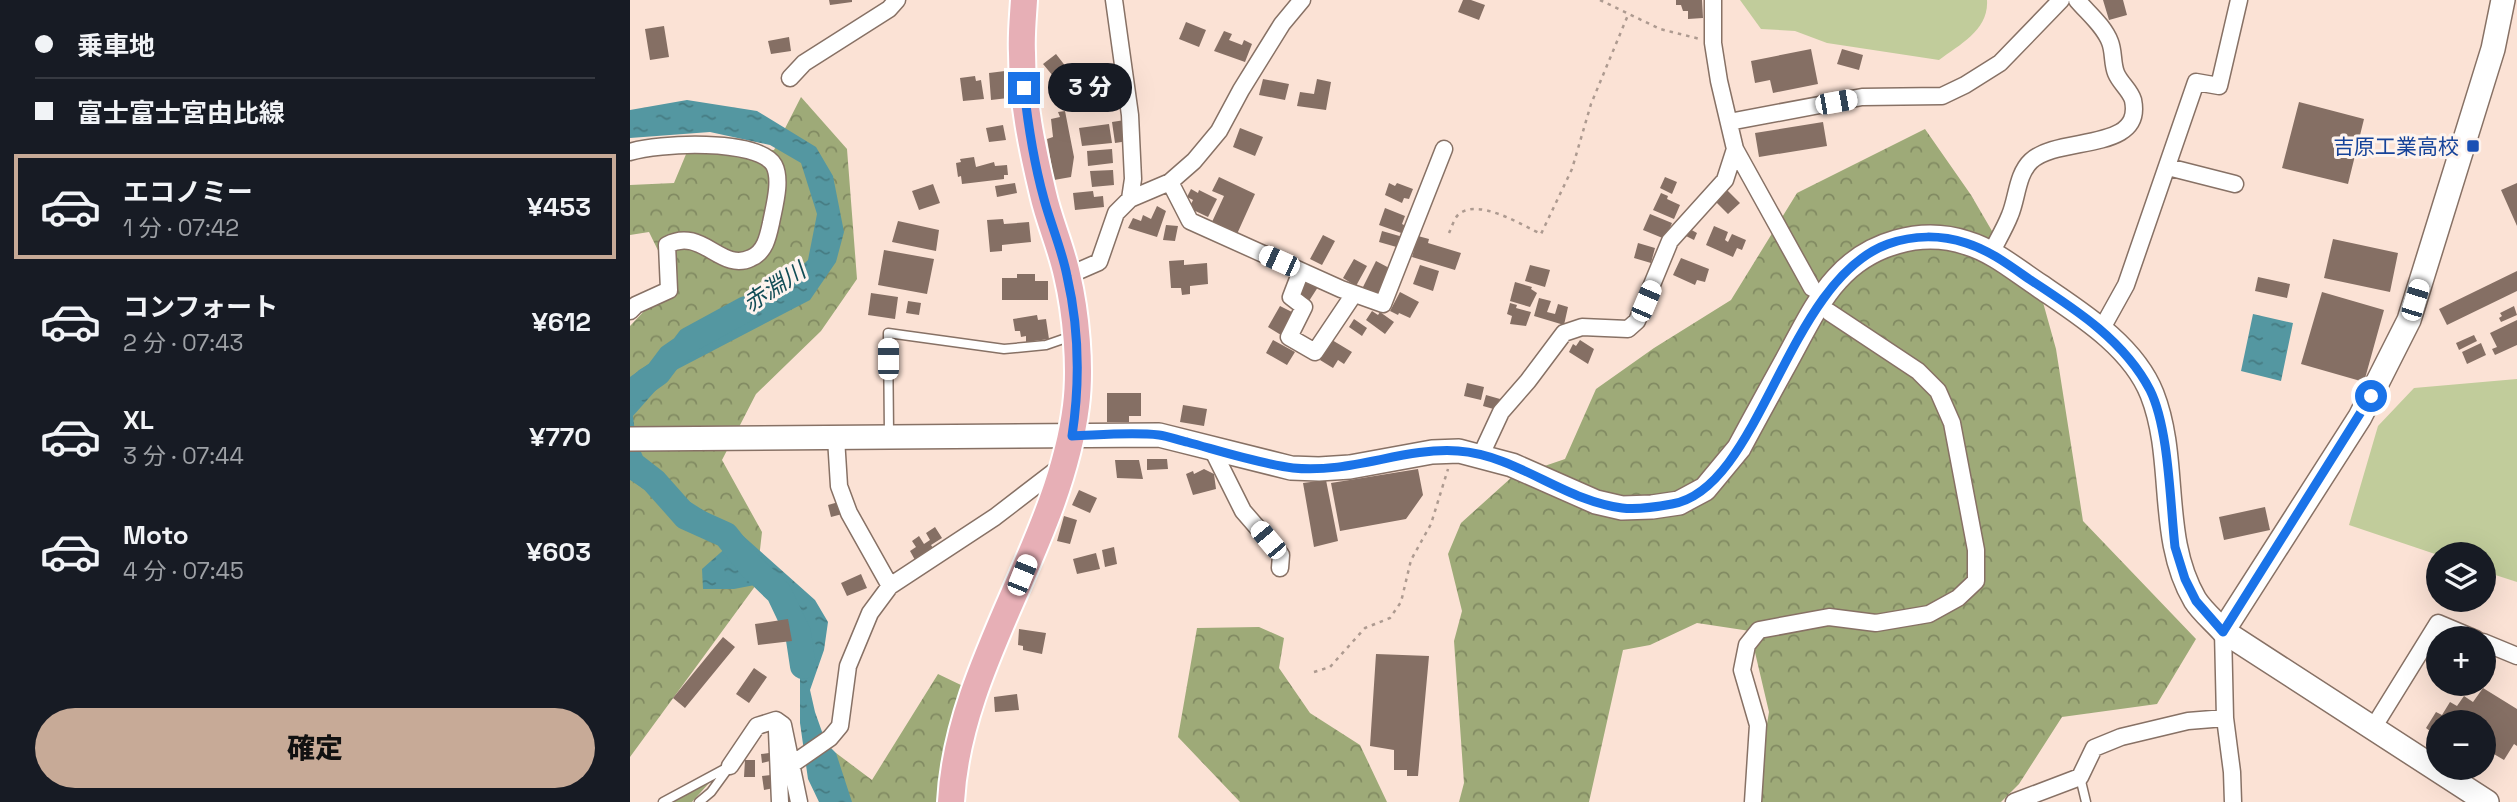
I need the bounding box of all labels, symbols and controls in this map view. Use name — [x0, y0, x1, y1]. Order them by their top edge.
text: 乗車地 — [77, 29, 155, 63]
callout: 3 分 — [1048, 64, 1132, 112]
route end — [1008, 72, 1040, 104]
text: 3 分 — [1069, 72, 1111, 102]
car — [1814, 88, 1859, 116]
text: 富士富士宮由比線 — [77, 96, 285, 130]
place label: 吉原工業高校 — [2333, 133, 2459, 160]
marker: 吉原工業高校 — [2465, 138, 2481, 154]
icon: car — [39, 175, 102, 238]
text: エコノミー — [123, 175, 253, 209]
text: ¥453 — [527, 190, 591, 224]
text: 1 分 · 07:42 — [123, 213, 239, 243]
car — [1256, 243, 1303, 279]
water label: 赤淵川 — [737, 254, 814, 318]
car — [2399, 277, 2432, 323]
car — [1629, 278, 1664, 324]
icon: car — [39, 290, 102, 353]
text: コンフォート — [123, 290, 278, 324]
text: ¥612 — [532, 305, 591, 339]
text: 2 分 · 07:43 — [123, 328, 243, 358]
car — [878, 338, 899, 380]
route start — [2355, 380, 2387, 412]
text: XL — [123, 403, 154, 437]
icon: car — [39, 405, 102, 468]
text: ¥770 — [529, 420, 591, 454]
text: 3 分 · 07:44 — [123, 441, 244, 471]
car — [1247, 517, 1290, 563]
text: Moto — [123, 518, 189, 552]
icon: car — [39, 520, 102, 583]
text: ¥603 — [526, 535, 591, 569]
map controls — [2426, 542, 2496, 780]
button: layers — [2426, 542, 2496, 612]
car — [1005, 552, 1040, 598]
text: 4 分 · 07:45 — [123, 556, 244, 586]
button: + — [2426, 626, 2496, 696]
button: 確定 — [35, 708, 595, 788]
button: − — [2426, 710, 2496, 780]

